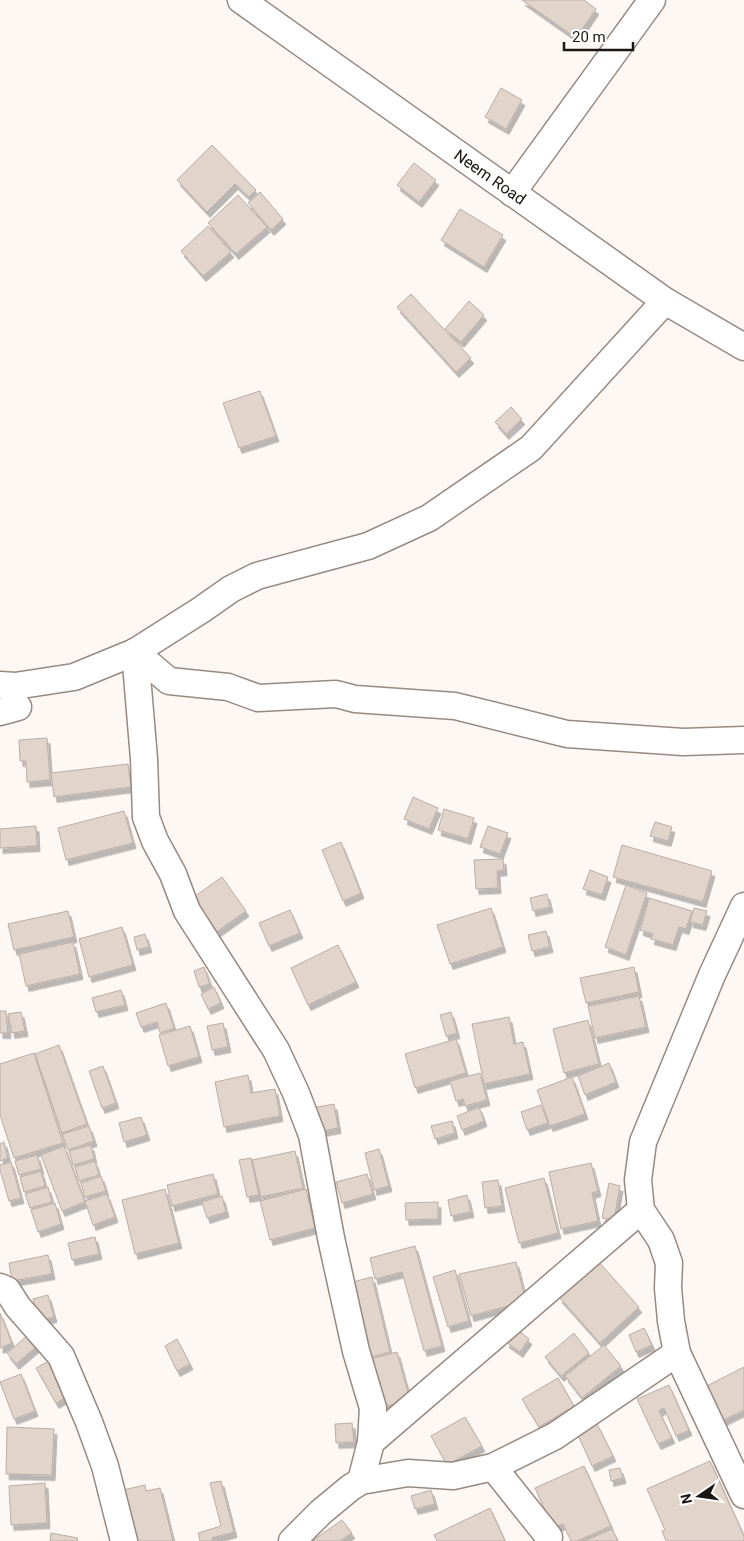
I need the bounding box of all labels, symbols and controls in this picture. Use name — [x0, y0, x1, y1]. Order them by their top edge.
scale bar — [564, 20, 633, 52]
text: 20 m — [572, 28, 606, 46]
street label: Neem Road — [451, 145, 529, 209]
north arrow — [674, 1471, 724, 1521]
text: N — [677, 1492, 695, 1506]

